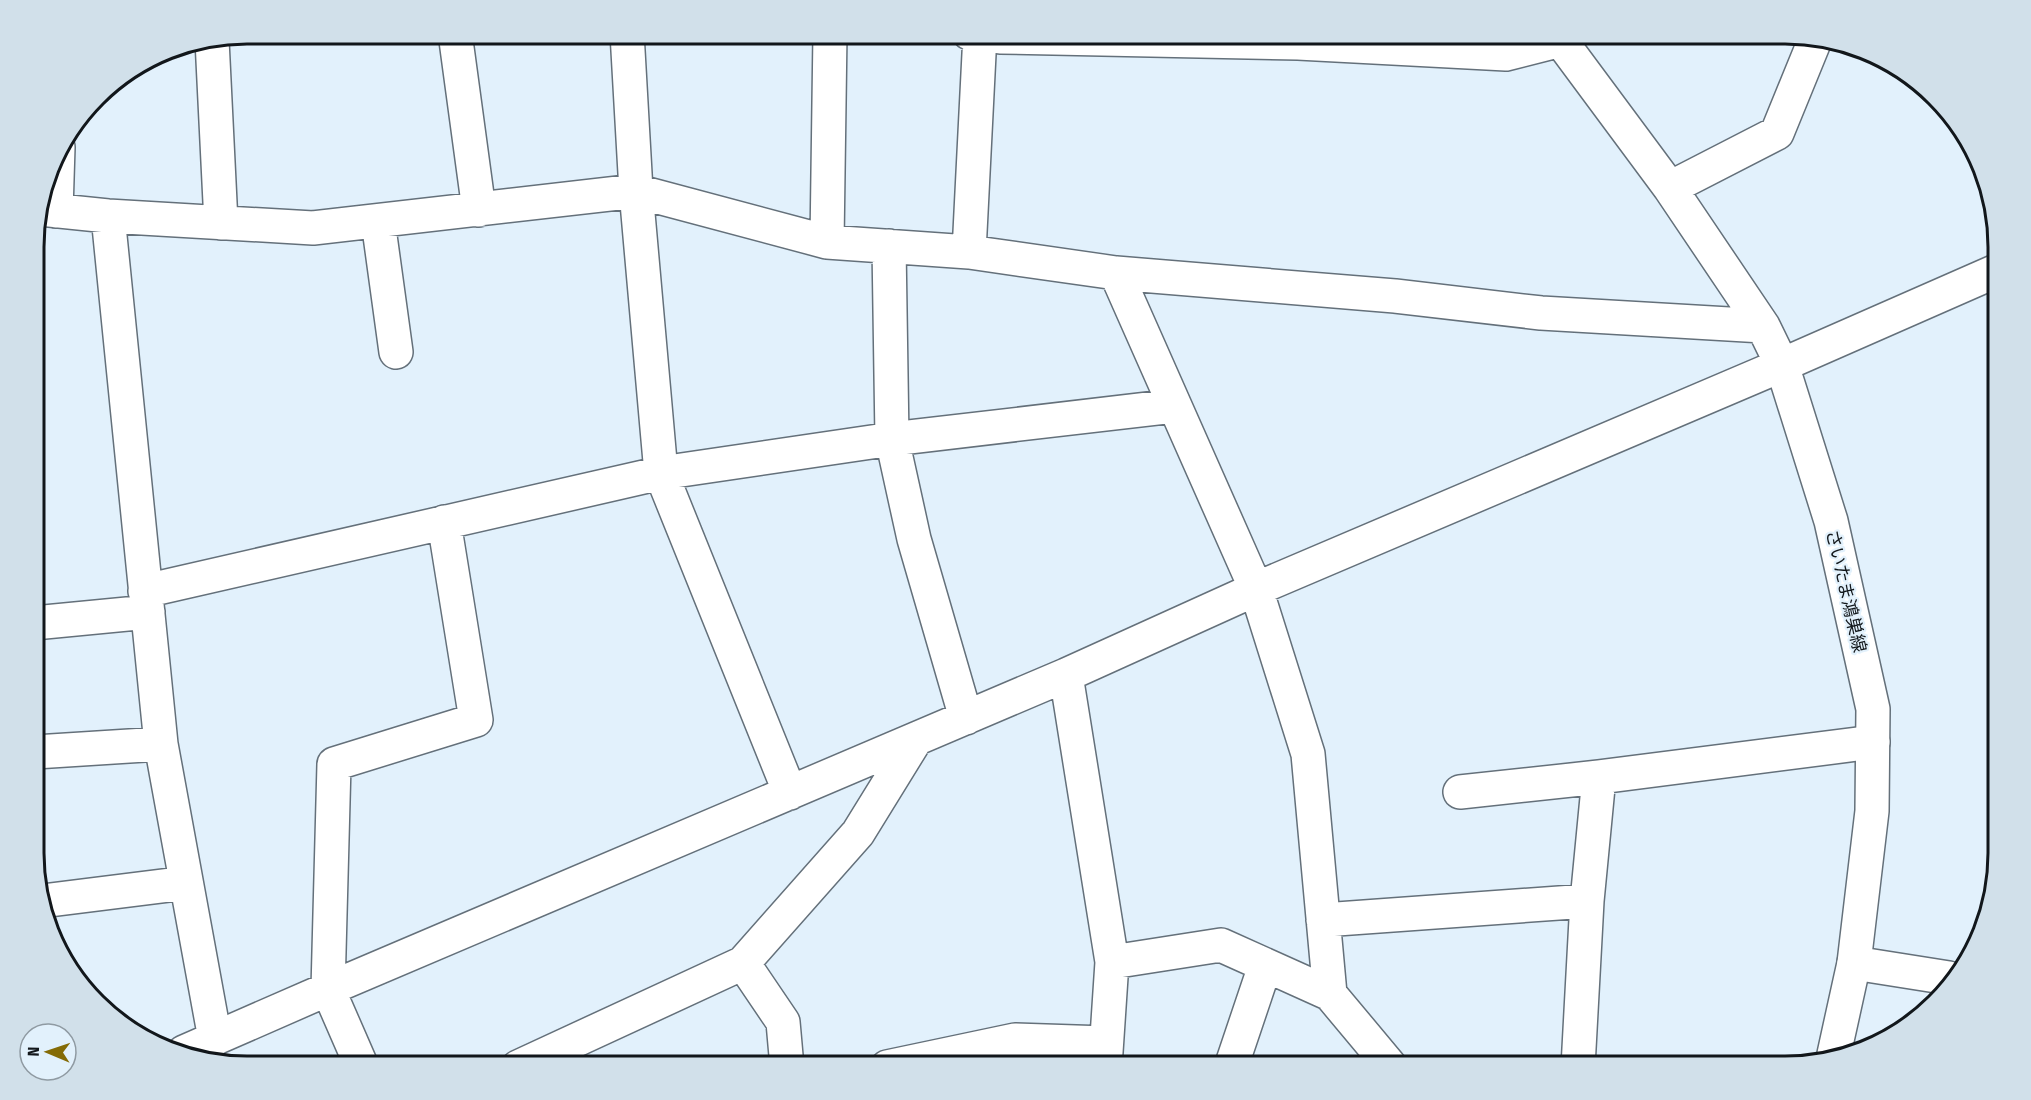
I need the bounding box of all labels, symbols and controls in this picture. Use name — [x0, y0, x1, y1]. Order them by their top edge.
street label: さいたま鴻巣線 — [1821, 527, 1871, 655]
north arrow — [18, 1022, 78, 1082]
text: N — [24, 1046, 43, 1057]

